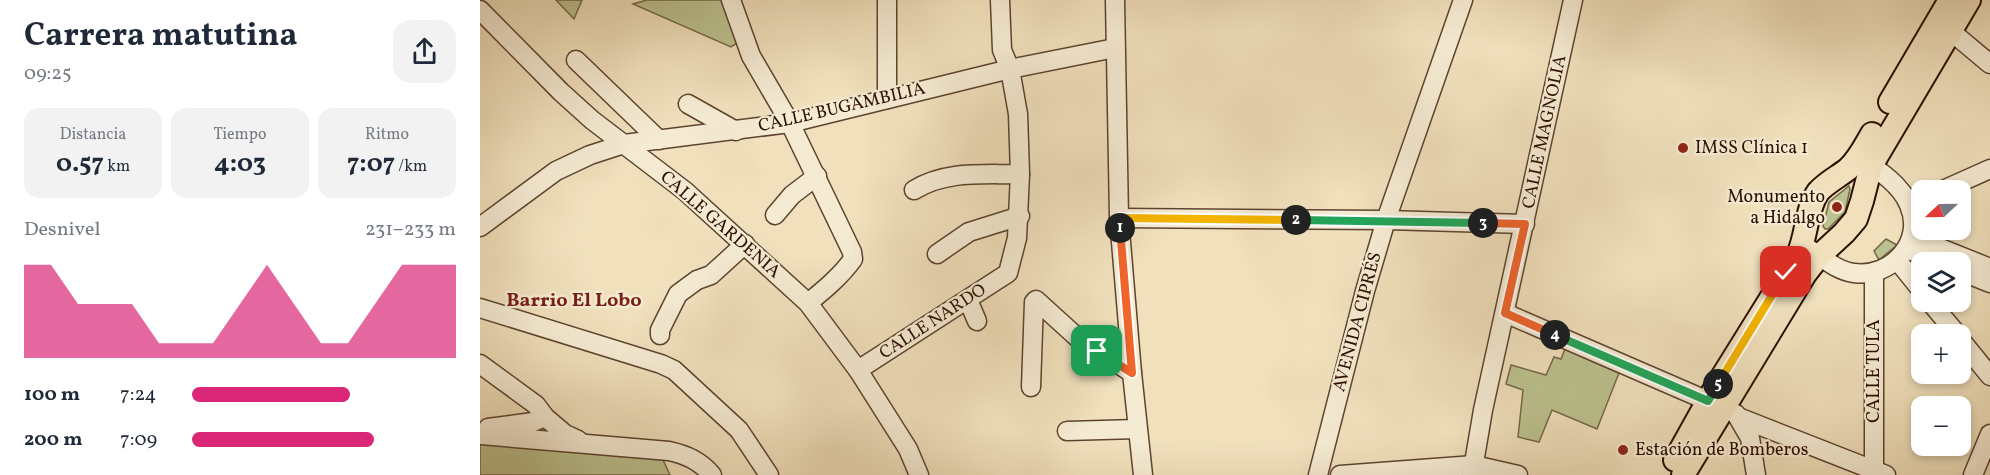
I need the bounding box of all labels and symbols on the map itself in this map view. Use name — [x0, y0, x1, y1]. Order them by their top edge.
street label: CALLE MAGNOLIA — [1517, 53, 1574, 211]
street label: CALLE BUGAMBILIA — [756, 77, 928, 139]
place label: IMSS Clínica 1 — [1695, 136, 1808, 161]
marker: IMSS Clínica 1 — [1676, 141, 1690, 155]
street label: CALLE GARDENIA — [654, 166, 786, 285]
north arrow — [1911, 180, 1971, 240]
place label: Monumento a Hidalgo — [1727, 185, 1825, 231]
marker: Monumento a Hidalgo — [1830, 200, 1844, 214]
pin: 2 — [1281, 205, 1311, 235]
pin: 3 — [1468, 208, 1498, 238]
pin: 1 — [1105, 213, 1135, 243]
pin — [1760, 246, 1811, 297]
street label: AVENIDA CIPRÉS — [1327, 249, 1389, 395]
street label: CALLE NARDO — [875, 278, 991, 366]
district label: Barrio El Lobo — [506, 287, 642, 315]
street label: CALLE TULA — [1862, 319, 1887, 423]
pin: 4 — [1540, 320, 1570, 350]
pin — [1071, 325, 1122, 376]
pin: 5 — [1703, 369, 1733, 399]
place label: Estación de Bomberos — [1635, 438, 1808, 463]
marker: Estación de Bomberos — [1616, 443, 1630, 457]

